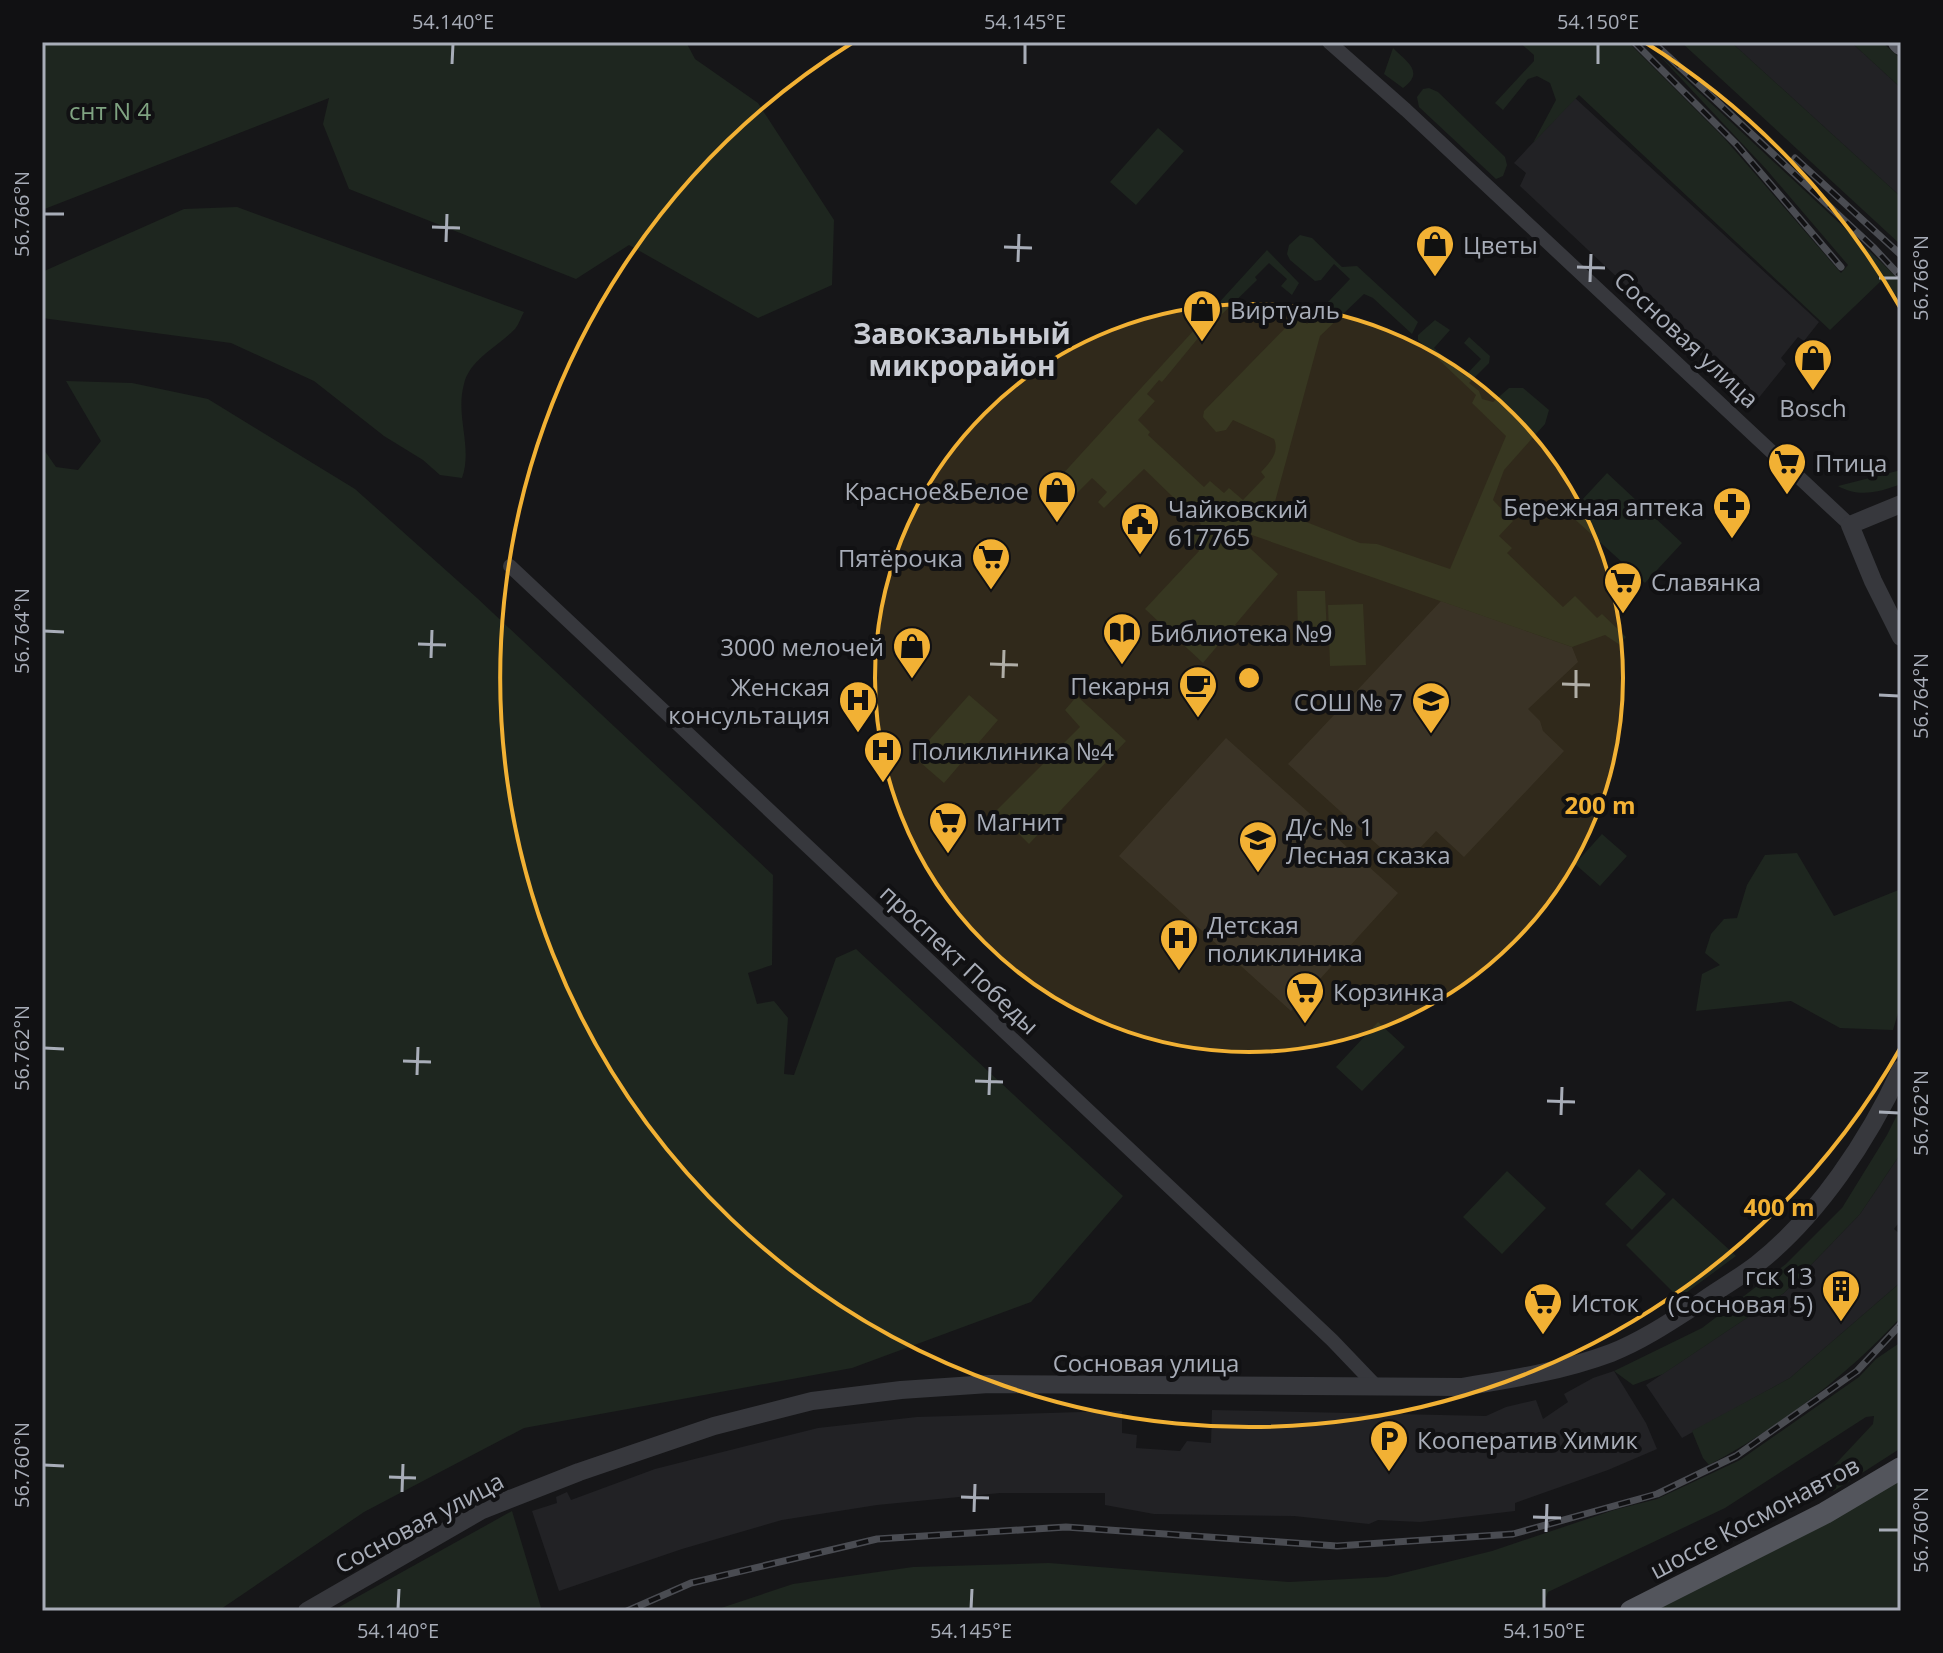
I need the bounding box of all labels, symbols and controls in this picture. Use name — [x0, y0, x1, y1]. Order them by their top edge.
text: 54.140°E — [412, 8, 494, 35]
text: 54.145°E — [984, 8, 1066, 35]
text: 54.150°E — [1557, 8, 1639, 35]
park label: снт N 4 — [69, 94, 151, 127]
text: 56.766°N — [8, 171, 35, 257]
shop icon: Цветы — [1414, 223, 1456, 278]
place label: Цветы — [1463, 228, 1538, 261]
text: 56.766°N — [1907, 235, 1934, 321]
street label: Сосновая улица — [1607, 263, 1767, 415]
shop icon: Виртуаль — [1181, 288, 1223, 343]
place label: Виртуаль — [1230, 293, 1340, 326]
district label: Завокзальный микрорайон — [853, 314, 1071, 384]
shop icon: Bosch — [1792, 337, 1834, 392]
place label: Bosch — [1779, 391, 1847, 424]
supermarket icon: Птица — [1766, 441, 1808, 496]
place label: Птица — [1815, 446, 1887, 479]
shop icon: Красное&Белое — [1036, 469, 1078, 524]
place label: Красное&Белое — [844, 474, 1029, 507]
pharmacy icon: Бережная аптека — [1711, 485, 1753, 540]
place label: Бережная аптека — [1503, 490, 1704, 523]
place label: Чайковский 617765 — [1168, 492, 1308, 553]
public building icon: Чайковский 617765 — [1119, 501, 1161, 556]
supermarket icon: Пятёрочка — [970, 536, 1012, 591]
place label: Пятёрочка — [838, 541, 963, 574]
supermarket icon: Славянка — [1602, 560, 1644, 615]
place label: Славянка — [1651, 565, 1761, 598]
text: 56.764°N — [8, 588, 35, 674]
library icon: Библиотека №9 — [1101, 611, 1143, 666]
place label: Библиотека №9 — [1150, 616, 1333, 649]
shop icon: 3000 мелочей — [891, 625, 933, 680]
place label: 3000 мелочей — [720, 630, 884, 663]
text: 56.764°N — [1907, 653, 1934, 739]
cafe icon: Пекарня — [1177, 664, 1219, 719]
centre of rings — [1235, 664, 1263, 692]
place label: Пекарня — [1070, 669, 1170, 702]
place label: Женская консультация — [668, 670, 830, 731]
hospital icon: Женская консультация — [837, 679, 879, 734]
school or university icon: СОШ № 7 — [1410, 680, 1452, 735]
place label: СОШ № 7 — [1294, 685, 1403, 718]
hospital icon: Поликлиника №4 — [862, 729, 904, 784]
place label: Поликлиника №4 — [911, 734, 1114, 767]
text: 200 m — [1565, 788, 1635, 821]
supermarket icon: Магнит — [927, 800, 969, 855]
place label: Магнит — [976, 805, 1063, 838]
place label: Д/с № 1 Лесная сказка — [1286, 810, 1450, 871]
school or university icon: Д/с № 1 Лесная сказка — [1237, 819, 1279, 874]
street label: проспект Победы — [874, 877, 1046, 1041]
place label: Детская поликлиника — [1207, 908, 1363, 969]
hospital icon: Детская поликлиника — [1158, 917, 1200, 972]
supermarket icon: Корзинка — [1284, 970, 1326, 1025]
place label: Корзинка — [1333, 975, 1445, 1008]
text: 56.762°N — [8, 1005, 35, 1091]
text: 56.762°N — [1907, 1070, 1934, 1156]
text: 400 m — [1744, 1190, 1814, 1223]
place label: гск 13 (Сосновая 5) — [1668, 1259, 1813, 1320]
building icon: гск 13 (Сосновая 5) — [1820, 1268, 1862, 1323]
supermarket icon: Исток — [1522, 1281, 1564, 1336]
place label: Исток — [1571, 1286, 1639, 1319]
street label: Сосновая улица — [1053, 1346, 1239, 1379]
parking icon: Кооператив Химик — [1368, 1418, 1410, 1473]
text: 56.760°N — [8, 1422, 35, 1508]
place label: Кооператив Химик — [1417, 1423, 1638, 1456]
street label: шоссе Космонавтов — [1643, 1448, 1865, 1586]
street label: Сосновая улица — [329, 1464, 509, 1580]
text: 56.760°N — [1907, 1487, 1934, 1573]
text: 54.140°E — [357, 1617, 439, 1644]
text: 54.145°E — [930, 1617, 1012, 1644]
text: 54.150°E — [1503, 1617, 1585, 1644]

